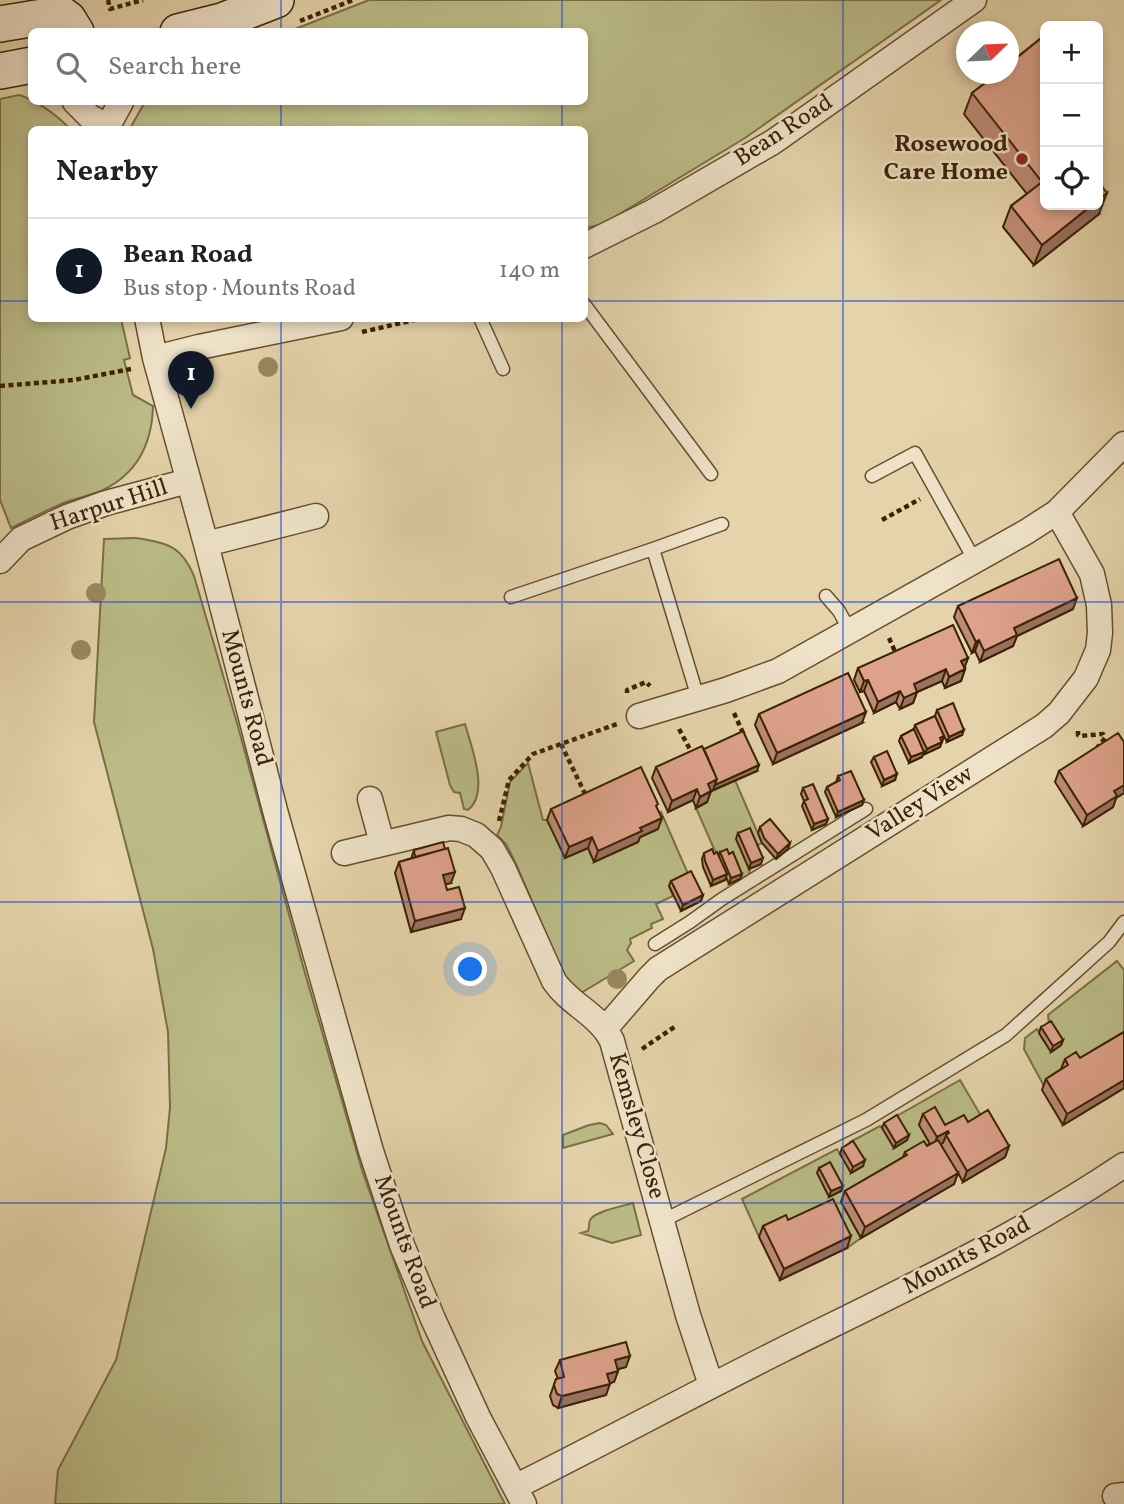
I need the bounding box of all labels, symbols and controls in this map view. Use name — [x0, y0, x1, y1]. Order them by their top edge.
north arrow — [956, 21, 1019, 84]
map controls — [1040, 21, 1103, 210]
button: + — [1040, 21, 1103, 84]
search box — [28, 28, 588, 105]
icon: search — [52, 48, 90, 86]
text: Search here — [108, 49, 241, 85]
button: − — [1040, 84, 1103, 147]
street label: Bean Road — [728, 86, 840, 176]
place label: Rosewood Care Home — [884, 128, 1008, 190]
button: locate — [1040, 147, 1103, 210]
text: Nearby — [56, 151, 158, 193]
marker: Rosewood Care Home — [1014, 151, 1030, 167]
text: Bean Road — [123, 237, 253, 273]
text: 1 — [74, 255, 84, 287]
text: 140 m — [499, 255, 560, 287]
text: Bus stop · Mounts Road — [123, 273, 356, 305]
pin: 1 — [168, 351, 214, 409]
street label: Harpur Hill — [46, 471, 172, 541]
street label: Mounts Road — [211, 626, 281, 770]
street label: Valley View — [860, 757, 980, 850]
your location — [453, 952, 487, 986]
street label: Kemsley Close — [599, 1049, 673, 1203]
street label: Mounts Road — [364, 1170, 444, 1314]
street label: Mounts Road — [897, 1208, 1037, 1304]

